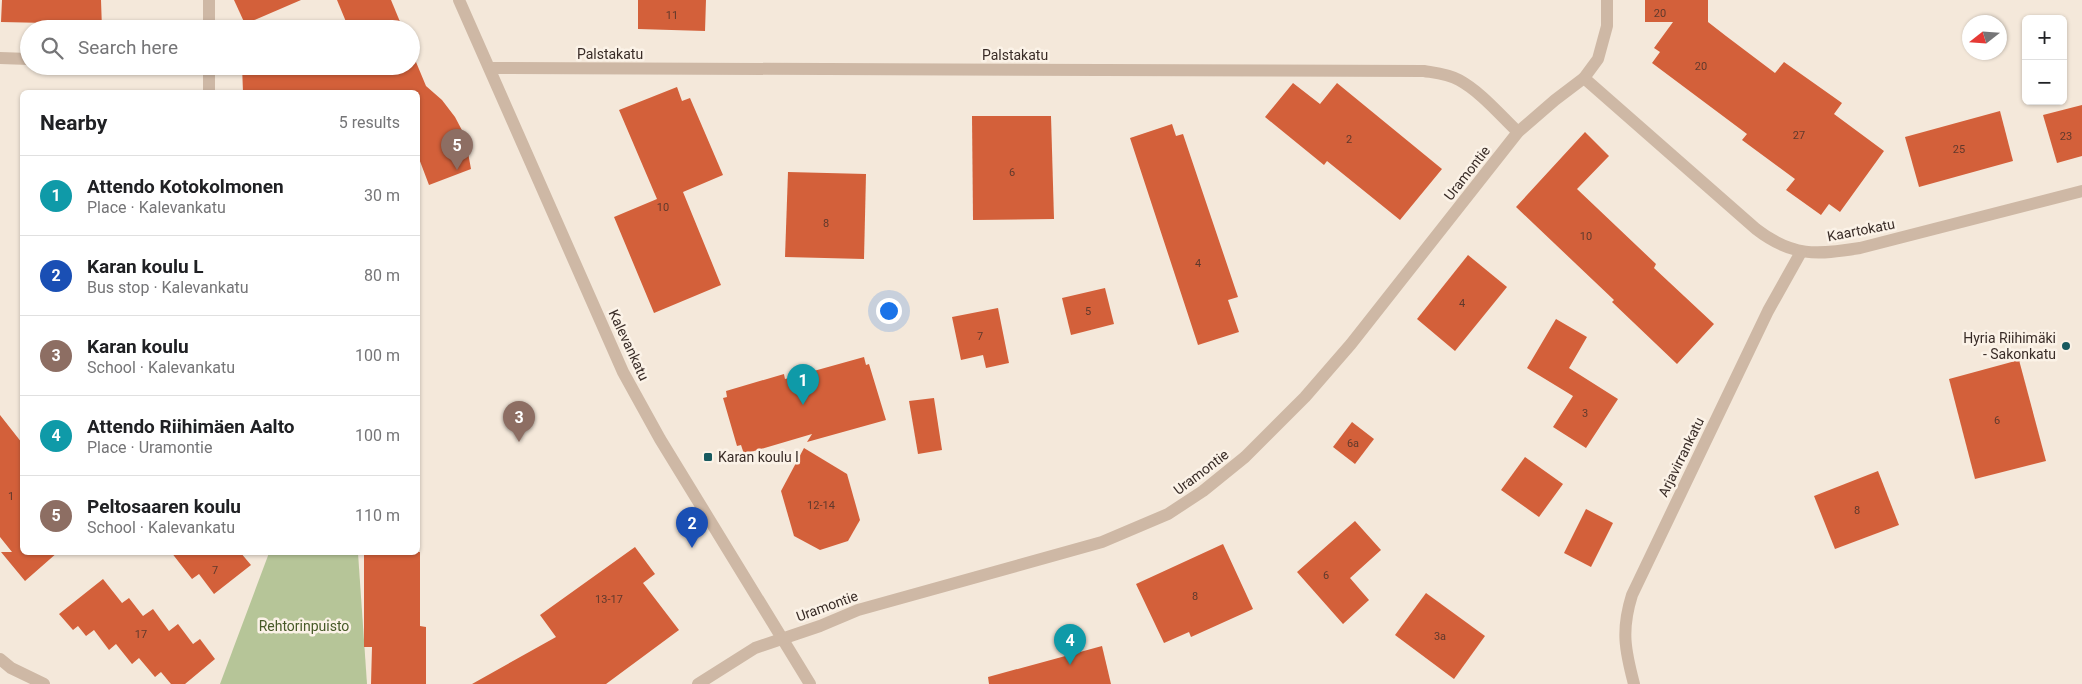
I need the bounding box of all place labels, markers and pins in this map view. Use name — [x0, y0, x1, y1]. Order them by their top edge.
pin: 5 — [441, 129, 473, 170]
place label: Hyria Riihimäki - Sakonkatu — [1963, 330, 2056, 362]
marker: Hyria Riihimäki - Sakonkatu — [2060, 340, 2072, 352]
pin: 1 — [787, 364, 819, 405]
pin: 3 — [503, 401, 535, 442]
place label: Karan koulu I — [718, 449, 799, 465]
marker: Karan koulu I — [702, 451, 714, 463]
pin: 2 — [676, 507, 708, 548]
pin: 4 — [1054, 624, 1086, 665]

